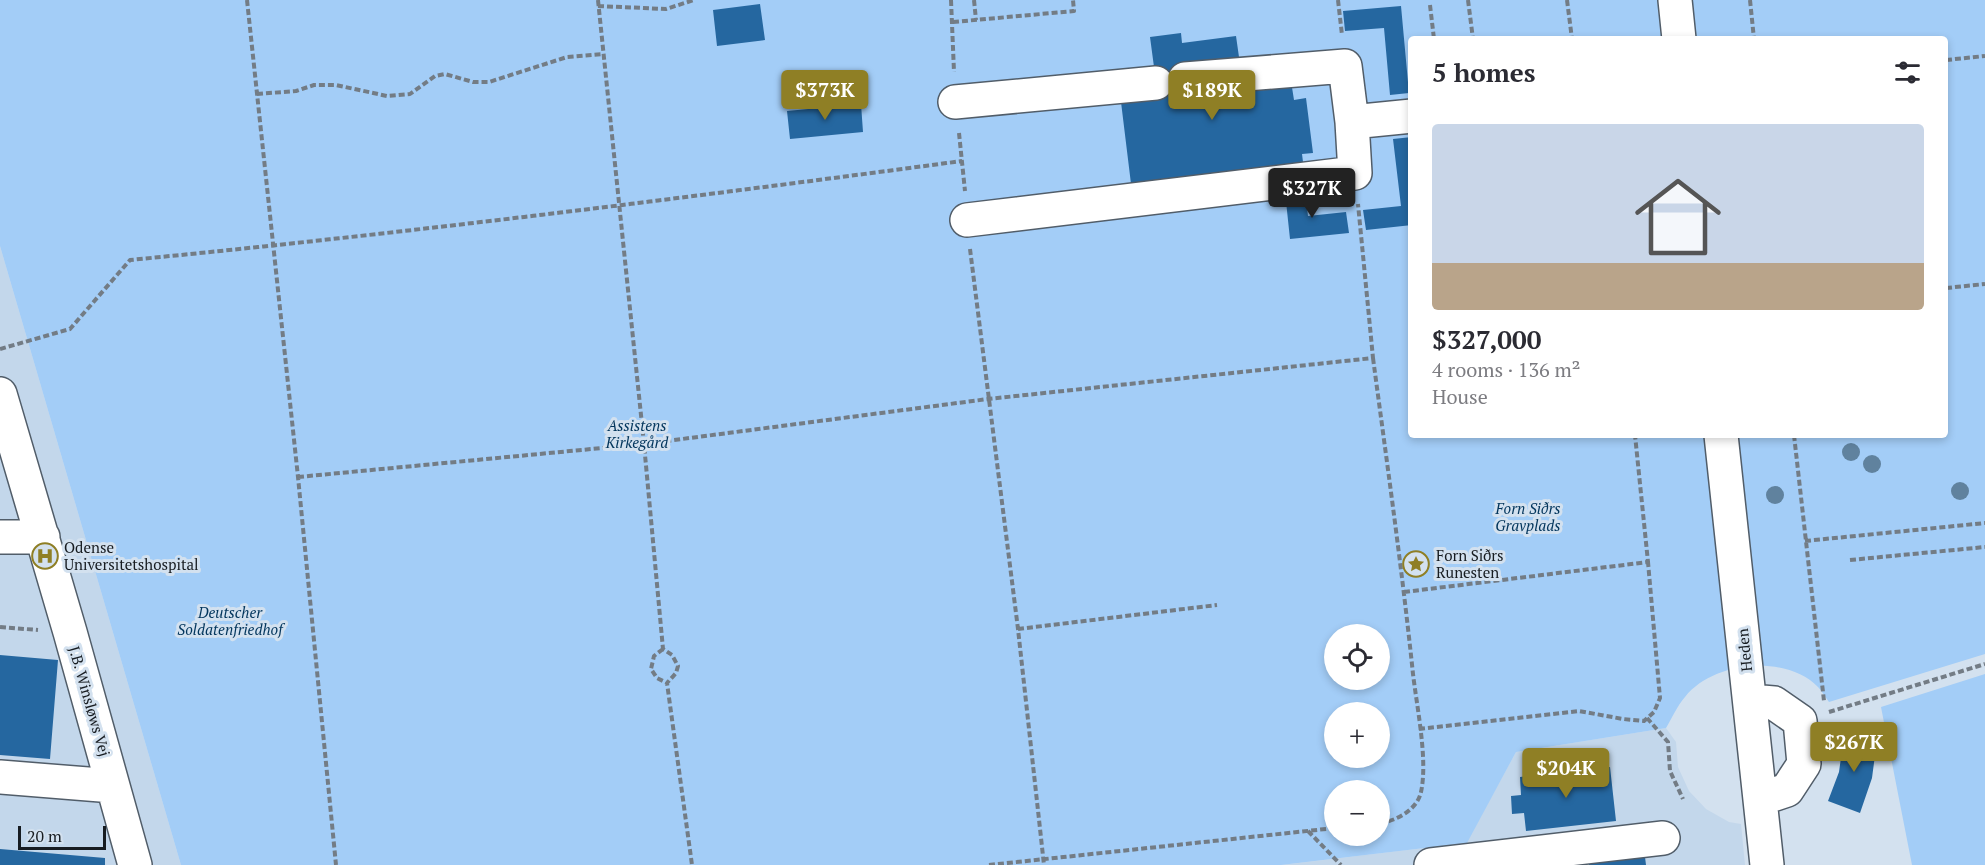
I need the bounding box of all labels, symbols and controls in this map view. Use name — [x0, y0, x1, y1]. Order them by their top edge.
text: 5 homes — [1432, 55, 1536, 89]
icon: filters — [1891, 56, 1924, 89]
pin: $373K — [783, 70, 867, 121]
pin: $189K — [1170, 70, 1254, 121]
text: $373K — [795, 76, 855, 103]
text: $189K — [1182, 76, 1242, 103]
icon: home — [1624, 163, 1732, 271]
pin: $327K — [1270, 168, 1354, 219]
text: $327K — [1282, 174, 1342, 201]
text: $327,000 — [1432, 322, 1541, 356]
text: 4 rooms · 136 m² — [1432, 356, 1580, 383]
text: House — [1432, 383, 1488, 410]
park label: Assistens Kirkegård — [605, 415, 669, 452]
park label: Forn Siðrs Gravplads — [1495, 498, 1561, 535]
place label: Odense Universitetshospital — [64, 537, 199, 574]
hospital icon: Odense Universitetshospital — [30, 541, 60, 571]
place label: Forn Siðrs Runesten — [1436, 545, 1504, 582]
place icon: Forn Siðrs Runesten — [1401, 549, 1431, 579]
park label: Deutscher Soldatenfriedhof — [177, 602, 285, 639]
map controls — [1324, 624, 1390, 846]
button: locate — [1324, 624, 1390, 690]
street label: Heden — [1732, 627, 1756, 673]
street label: J.B. Winsløws Vej — [65, 644, 115, 758]
button: + — [1324, 702, 1390, 768]
pin: $267K — [1812, 722, 1896, 773]
text: $267K — [1824, 728, 1884, 755]
pin: $204K — [1524, 748, 1608, 799]
text: $204K — [1536, 754, 1596, 781]
button: − — [1324, 780, 1390, 846]
scale bar — [18, 823, 106, 850]
text: 20 m — [27, 825, 62, 847]

